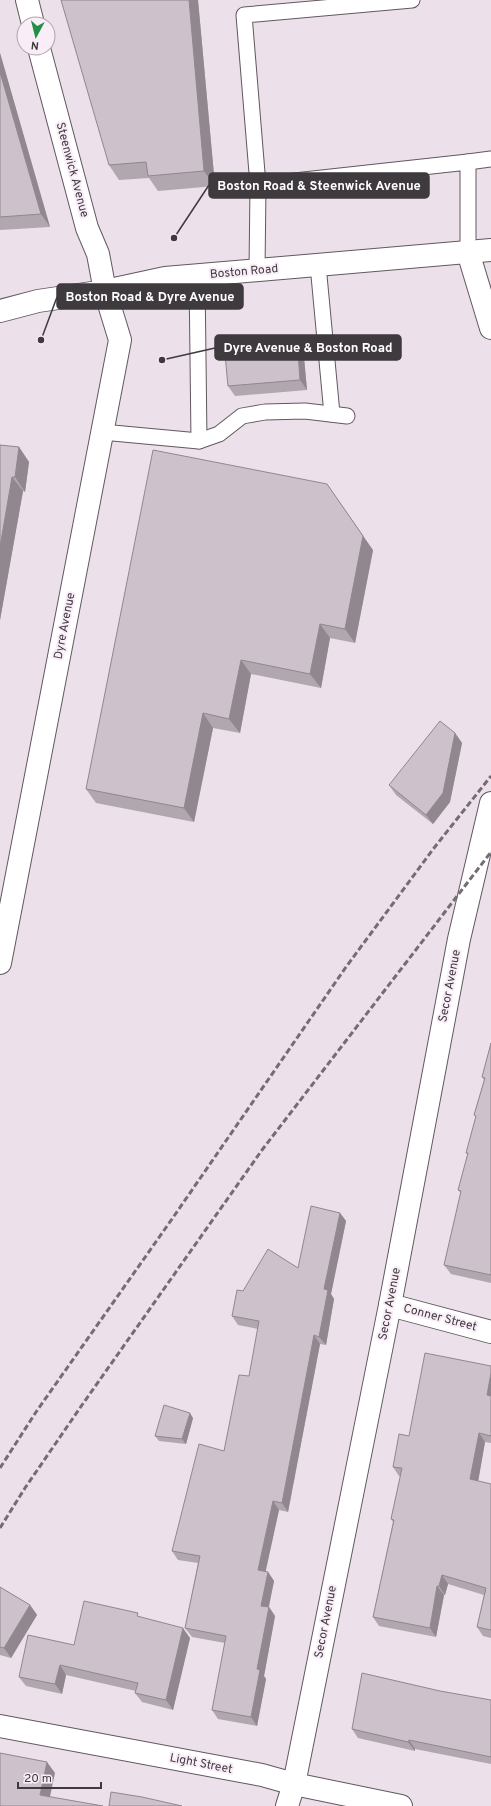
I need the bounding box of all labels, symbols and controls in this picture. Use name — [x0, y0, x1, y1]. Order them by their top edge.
north arrow — [16, 16, 56, 56]
text: N — [30, 38, 40, 52]
street label: Steenwick Avenue — [52, 121, 92, 219]
callout: Boston Road & Steenwick Avenue — [209, 173, 429, 198]
text: Boston Road & Steenwick Avenue — [217, 179, 421, 195]
street label: Boston Road — [209, 261, 279, 283]
callout: Boston Road & Dyre Avenue — [57, 284, 243, 309]
text: Boston Road & Dyre Avenue — [65, 290, 235, 306]
callout: Dyre Avenue & Boston Road — [215, 335, 401, 360]
text: Dyre Avenue & Boston Road — [223, 341, 393, 357]
street label: Dyre Avenue — [51, 591, 79, 661]
street label: Secor Avenue — [435, 948, 465, 1024]
street label: Secor Avenue — [375, 1266, 405, 1342]
street label: Conner Street — [402, 1301, 478, 1335]
street label: Secor Avenue — [311, 1584, 341, 1660]
street label: Light Street — [168, 1750, 234, 1778]
scale bar — [18, 1764, 101, 1790]
text: 20 m — [24, 1771, 52, 1787]

